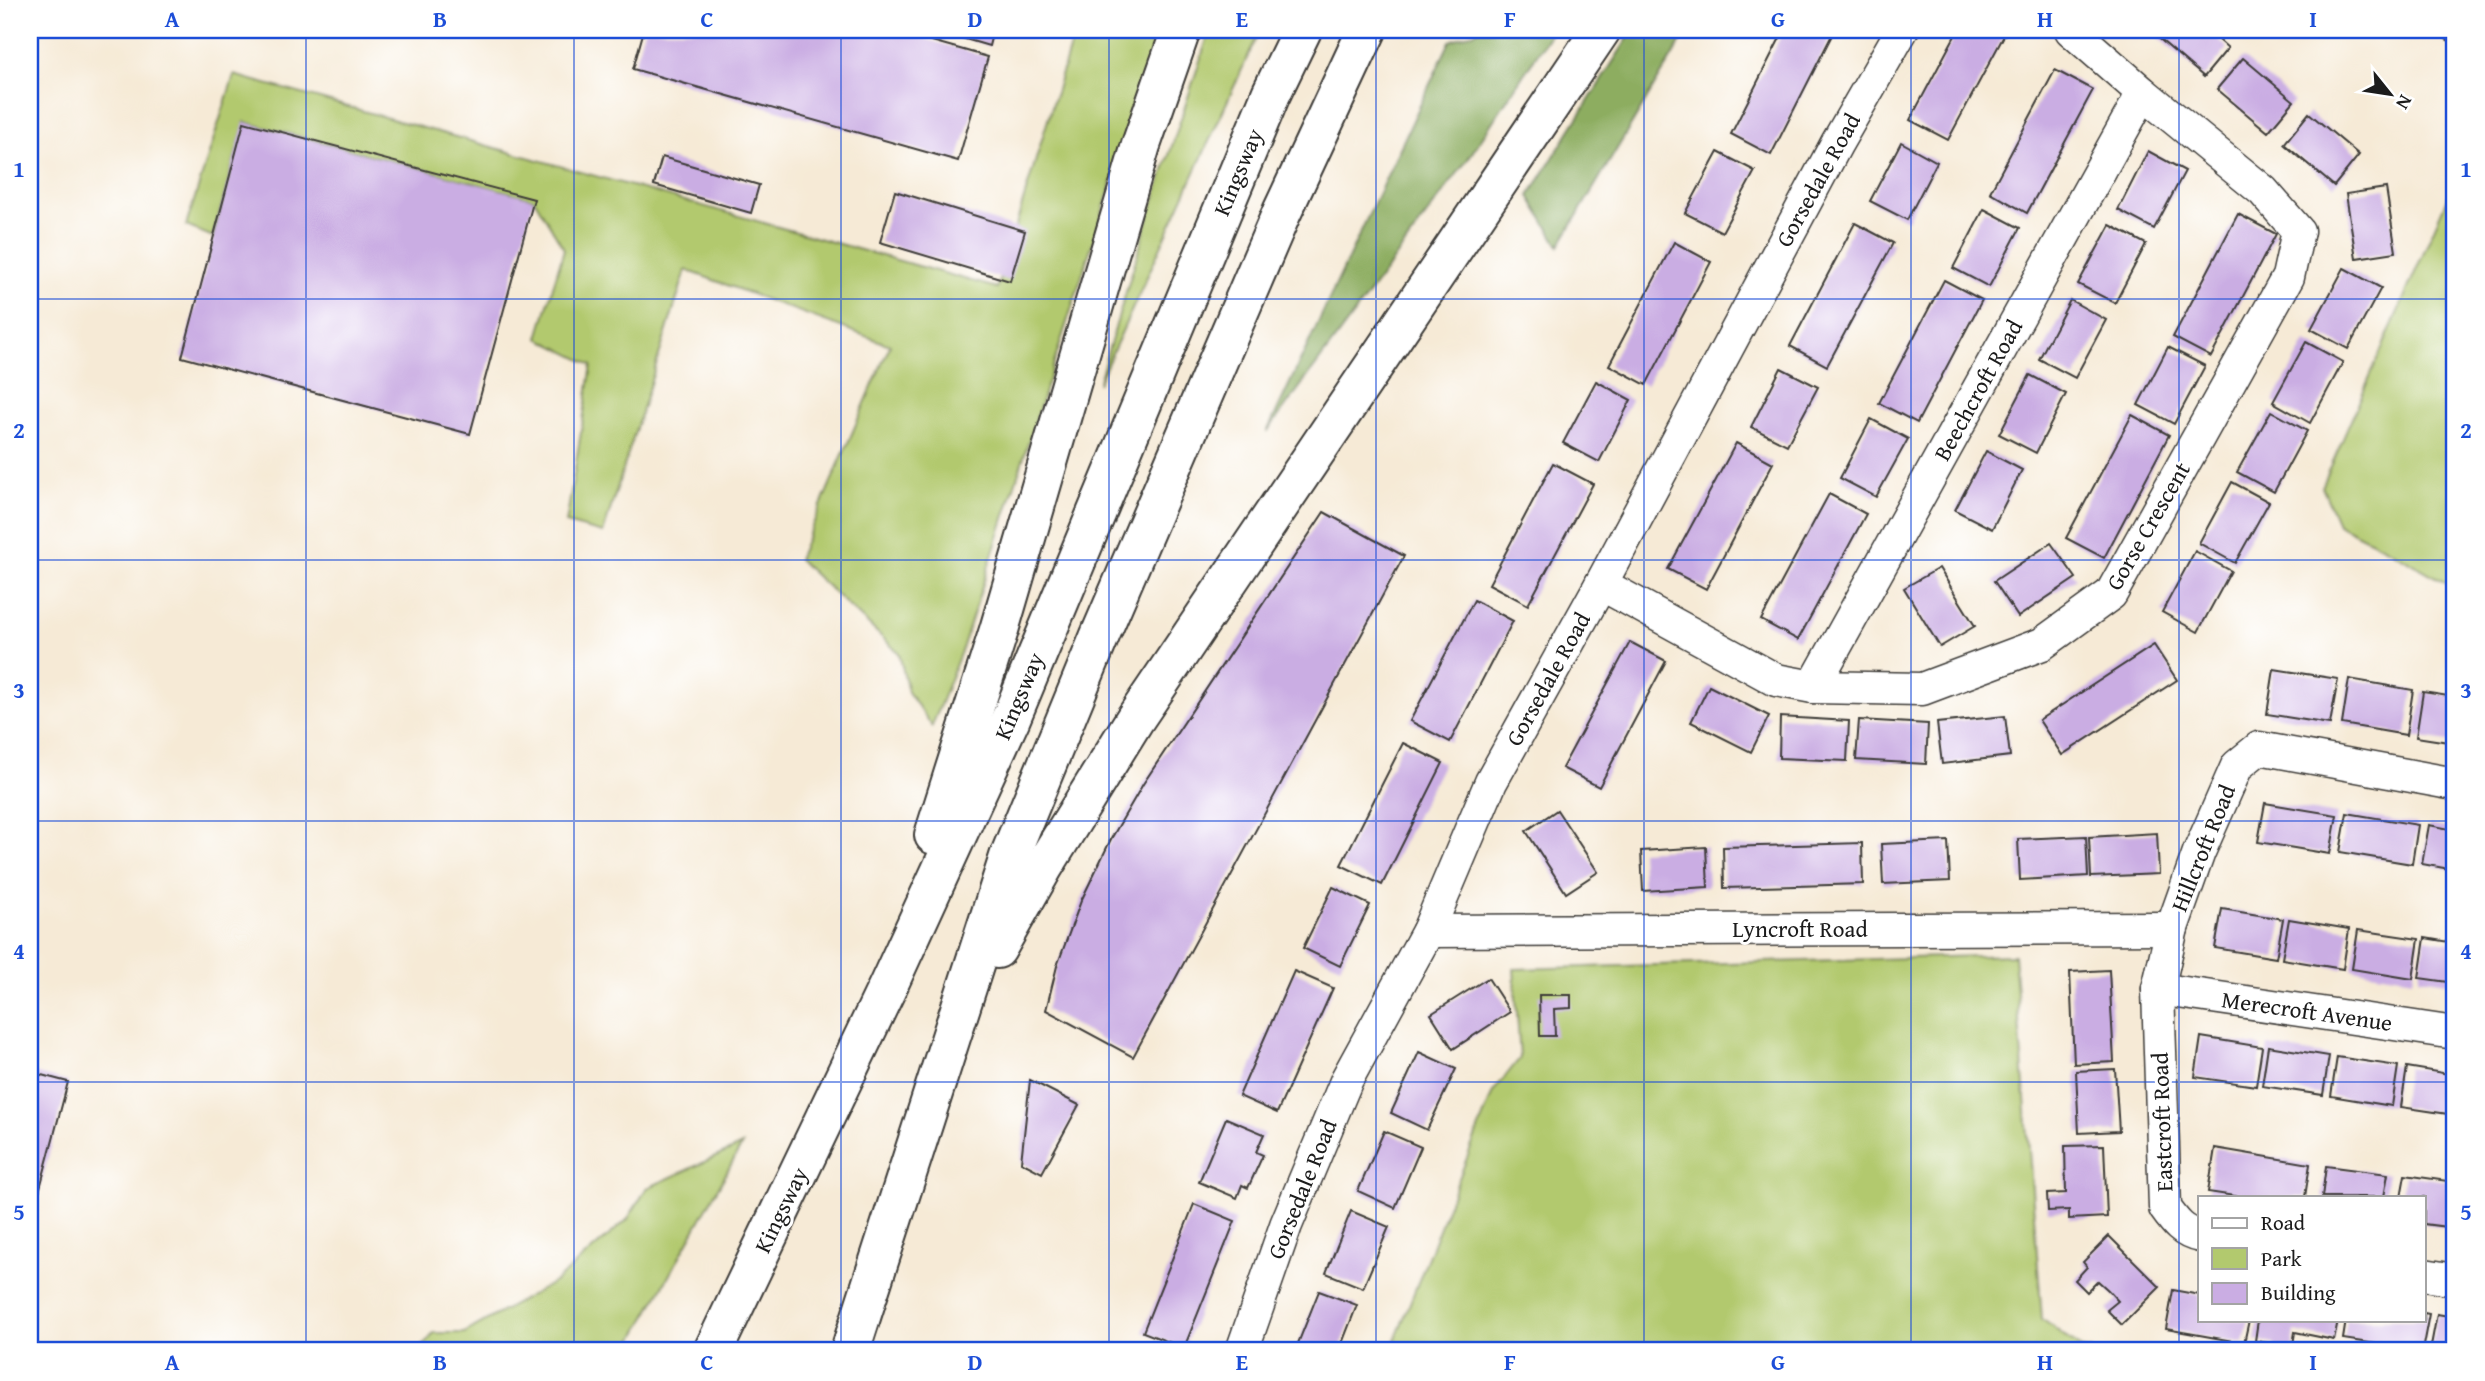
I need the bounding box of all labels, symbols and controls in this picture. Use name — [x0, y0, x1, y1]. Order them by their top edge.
text: A — [165, 2, 180, 35]
text: B — [433, 2, 447, 35]
text: C — [700, 2, 714, 35]
text: D — [968, 2, 983, 35]
text: E — [1236, 2, 1248, 35]
text: F — [1504, 2, 1516, 35]
text: G — [1771, 2, 1785, 35]
text: H — [2037, 2, 2053, 35]
text: I — [2309, 2, 2317, 35]
north arrow — [2356, 60, 2426, 130]
text: N — [2389, 90, 2420, 115]
street label: Gorsedale Road — [1767, 106, 1868, 253]
street label: Kingsway — [1204, 123, 1271, 221]
text: 1 — [13, 152, 25, 185]
text: 1 — [2460, 152, 2472, 185]
street label: Beechcroft Road — [1925, 312, 2030, 466]
text: 2 — [13, 413, 25, 446]
text: 2 — [2460, 413, 2472, 446]
street label: Gorse Crescent — [2097, 455, 2198, 596]
street label: Gorsedale Road — [1497, 605, 1598, 752]
street label: Kingsway — [985, 647, 1052, 745]
text: 3 — [13, 673, 25, 706]
text: 3 — [2460, 673, 2472, 706]
street label: Hillcroft Road — [2162, 779, 2243, 916]
street label: Lyncroft Road — [1732, 912, 1868, 945]
text: 4 — [13, 934, 25, 967]
text: 4 — [2460, 934, 2472, 967]
street label: Merecroft Avenue — [2220, 982, 2394, 1039]
street label: Eastcroft Road — [2143, 1051, 2180, 1192]
street label: Gorsedale Road — [1258, 1113, 1345, 1264]
street label: Kingsway — [746, 1161, 816, 1258]
text: 5 — [13, 1195, 25, 1228]
text: 5 — [2460, 1195, 2472, 1228]
legend — [2198, 1196, 2426, 1322]
text: Road — [2261, 1207, 2306, 1238]
text: Park — [2261, 1243, 2302, 1274]
text: Building — [2261, 1277, 2336, 1308]
text: A — [165, 1345, 180, 1378]
text: B — [433, 1345, 447, 1378]
text: C — [700, 1345, 714, 1378]
text: D — [968, 1345, 983, 1378]
text: E — [1236, 1345, 1248, 1378]
text: F — [1504, 1345, 1516, 1378]
text: G — [1771, 1345, 1785, 1378]
text: H — [2037, 1345, 2053, 1378]
text: I — [2309, 1345, 2317, 1378]

